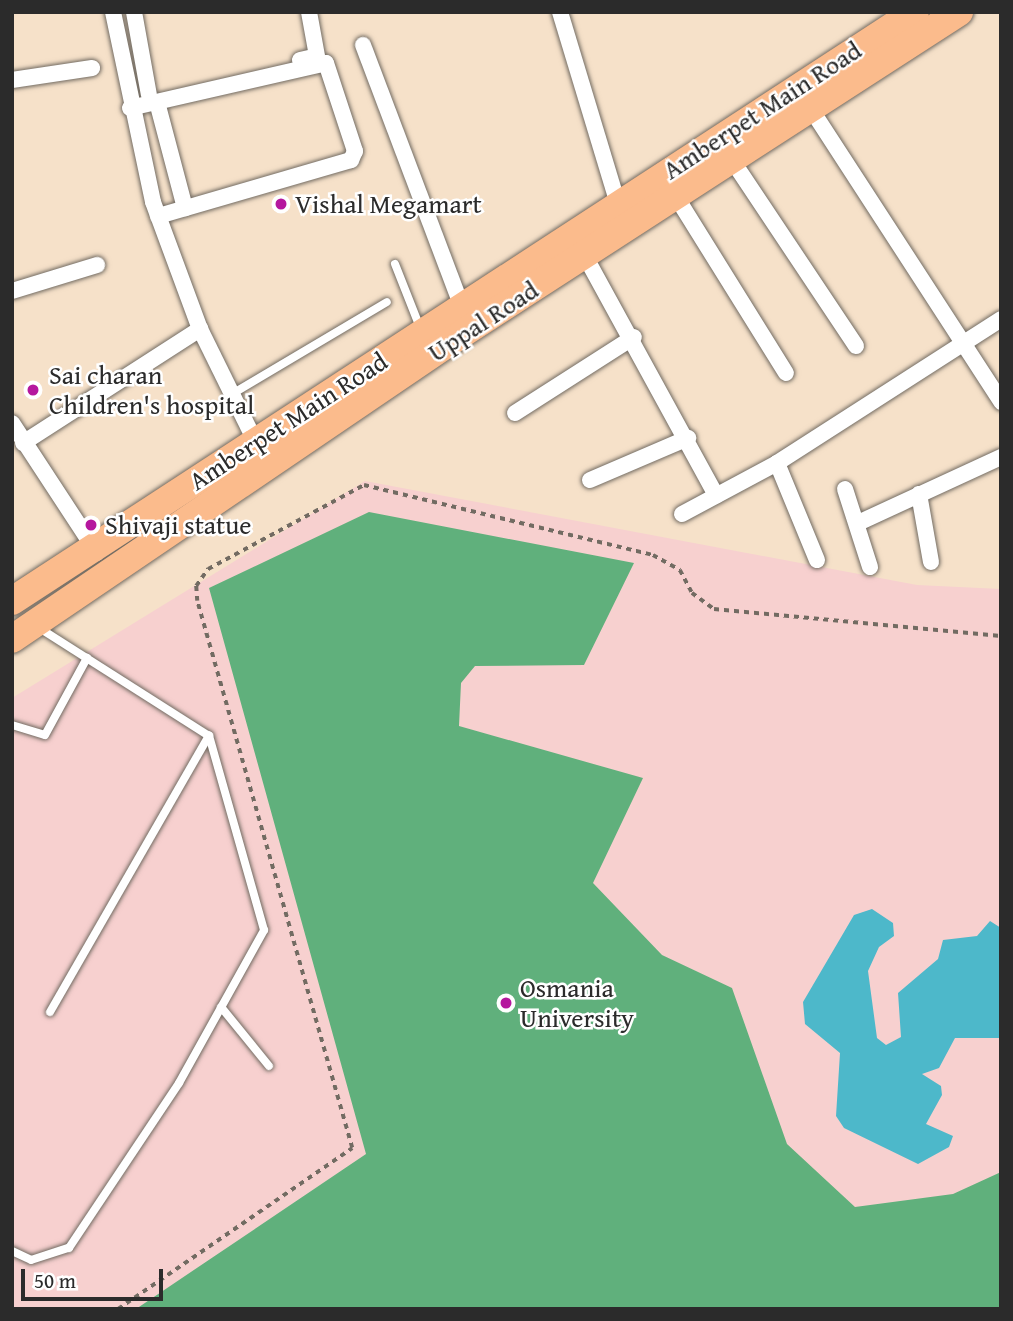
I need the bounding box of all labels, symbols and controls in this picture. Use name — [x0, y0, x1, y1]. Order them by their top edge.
street label: Amberpet Main Road — [657, 34, 867, 186]
place label: Vishal Megamart — [295, 188, 482, 220]
marker: Vishal Megamart — [273, 196, 289, 212]
street label: Uppal Road — [422, 274, 544, 368]
street label: Amberpet Main Road — [183, 345, 393, 497]
place label: Sai charan Children's hospital — [49, 359, 254, 420]
marker: Sai charan Children's hospital — [23, 380, 43, 400]
place label: Shivaji statue — [105, 509, 252, 541]
marker: Shivaji statue — [83, 517, 99, 533]
place label: Osmania University — [520, 972, 634, 1034]
marker: Osmania University — [498, 995, 514, 1011]
scale bar — [24, 1254, 166, 1298]
text: 50 m — [34, 1265, 76, 1296]

